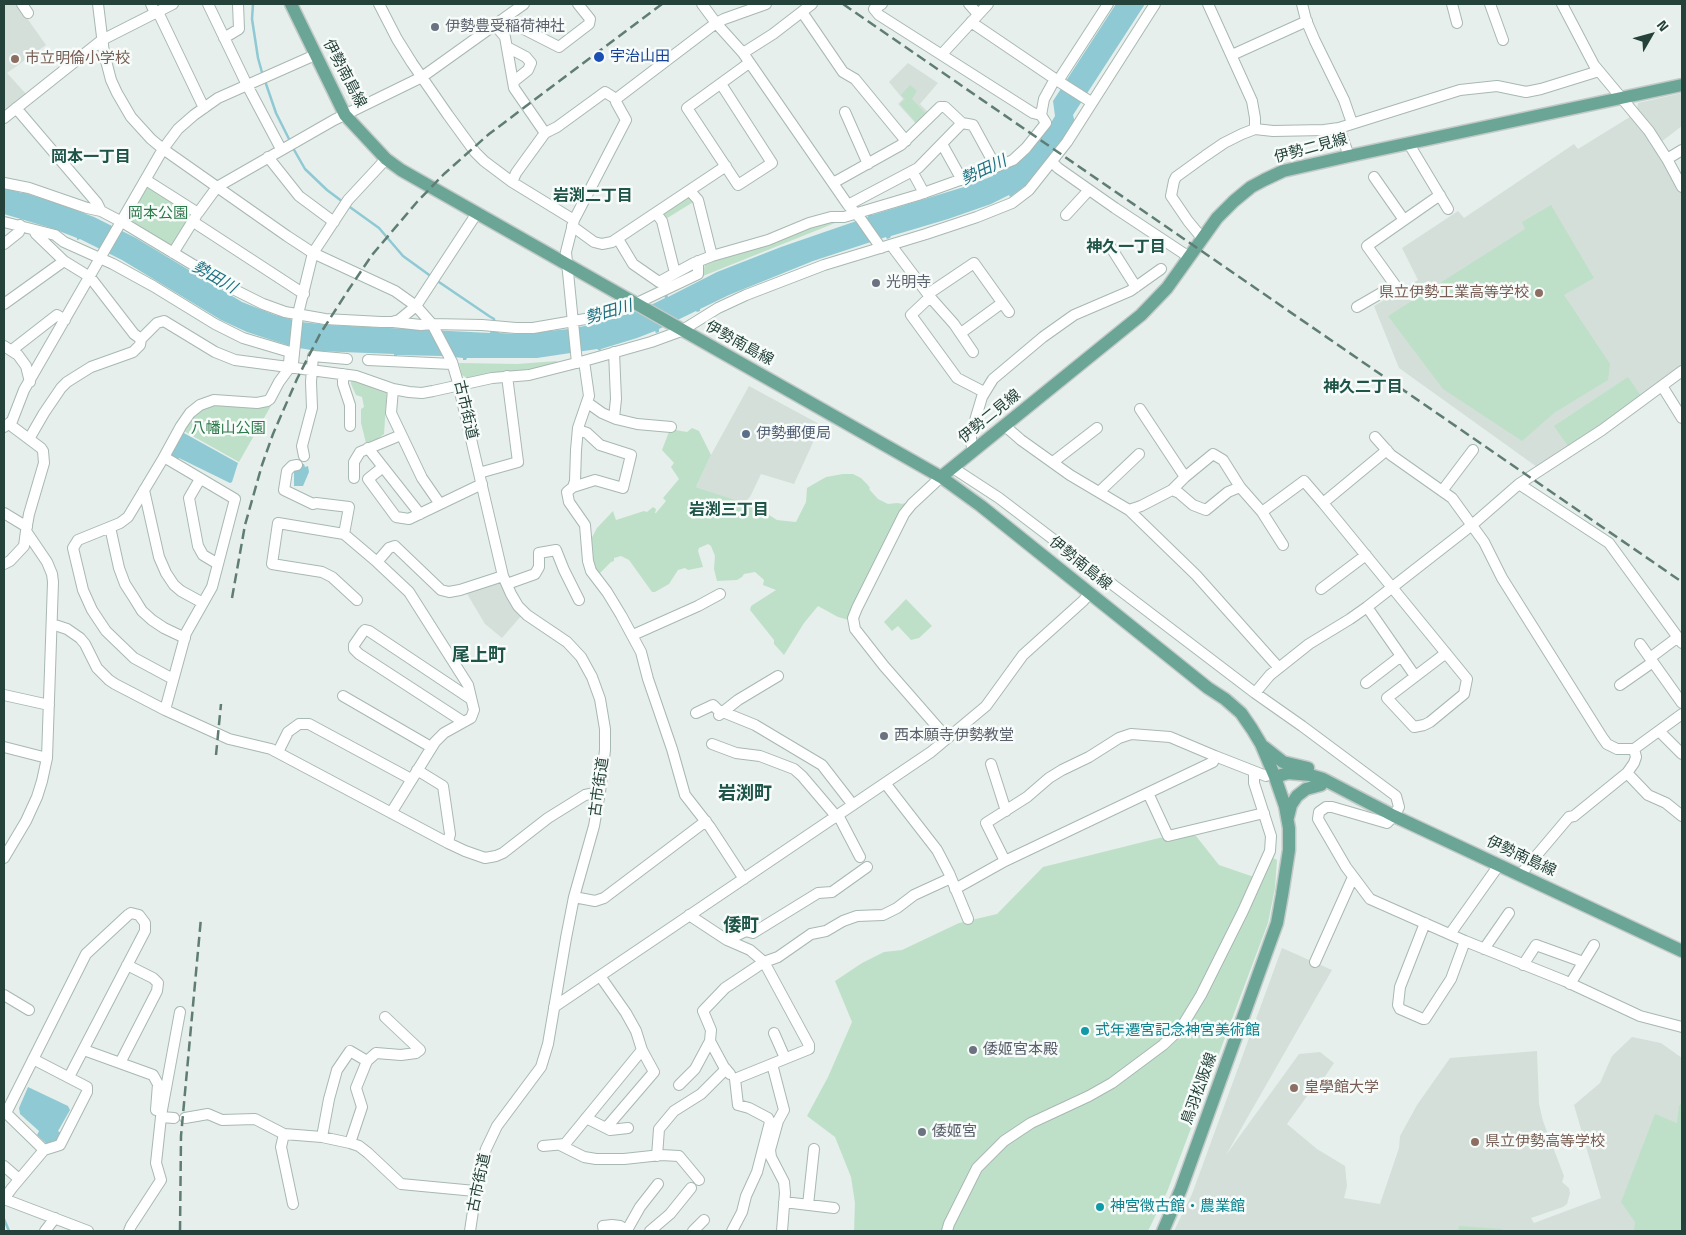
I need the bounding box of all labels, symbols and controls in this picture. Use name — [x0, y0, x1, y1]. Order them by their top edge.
north arrow — [1626, 10, 1676, 60]
text: N — [1652, 15, 1674, 36]
place label: 伊勢豊受稲荷神社 — [445, 18, 565, 36]
marker: 伊勢豊受稲荷神社 — [429, 21, 441, 33]
street label: 伊勢南島線 — [318, 37, 370, 111]
place label: 宇治山田 — [610, 48, 670, 66]
place label: 市立明倫小学校 — [25, 50, 130, 68]
marker: 宇治山田 — [592, 50, 606, 64]
marker: 市立明倫小学校 — [9, 53, 21, 65]
street label: 伊勢二見線 — [1272, 131, 1350, 167]
district label: 岡本一丁目 — [51, 148, 131, 168]
water label: 勢田川 — [958, 152, 1010, 190]
district label: 岩渕二丁目 — [553, 187, 633, 207]
park label: 岡本公園 — [128, 205, 188, 223]
district label: 神久一丁目 — [1086, 238, 1166, 258]
water label: 勢田川 — [188, 258, 240, 298]
place label: 光明寺 — [886, 274, 931, 292]
marker: 光明寺 — [870, 277, 882, 289]
place label: 県立伊勢工業高等学校 — [1379, 284, 1529, 302]
marker: 県立伊勢工業高等学校 — [1533, 287, 1545, 299]
water label: 勢田川 — [583, 297, 635, 329]
street label: 伊勢南島線 — [702, 318, 776, 370]
district label: 神久二丁目 — [1323, 378, 1403, 398]
street label: 古市街道 — [449, 379, 481, 441]
street label: 伊勢二見線 — [955, 386, 1025, 448]
park label: 八幡山公園 — [191, 420, 265, 438]
place label: 伊勢郵便局 — [756, 425, 831, 443]
marker: 伊勢郵便局 — [740, 428, 752, 440]
district label: 岩渕三丁目 — [689, 501, 769, 521]
street label: 伊勢南島線 — [1045, 533, 1115, 595]
district label: 尾上町 — [452, 646, 506, 668]
place label: 西本願寺伊勢教堂 — [894, 727, 1014, 745]
marker: 西本願寺伊勢教堂 — [878, 730, 890, 742]
street label: 古市街道 — [587, 756, 613, 818]
district label: 岩渕町 — [718, 784, 772, 806]
street label: 伊勢南島線 — [1483, 833, 1559, 881]
district label: 倭町 — [723, 916, 759, 938]
place label: 式年遷宮記念神宮美術館 — [1095, 1022, 1260, 1040]
marker: 式年遷宮記念神宮美術館 — [1079, 1025, 1091, 1037]
place label: 倭姬宮本殿 — [983, 1041, 1058, 1059]
marker: 倭姬宮本殿 — [967, 1044, 979, 1056]
street label: 鳥羽松阪線 — [1179, 1051, 1221, 1127]
place label: 皇學館大学 — [1304, 1079, 1379, 1097]
marker: 皇學館大学 — [1288, 1082, 1300, 1094]
place label: 倭姬宮 — [932, 1123, 977, 1141]
marker: 倭姬宮 — [916, 1126, 928, 1138]
place label: 県立伊勢高等学校 — [1485, 1133, 1605, 1151]
marker: 県立伊勢高等学校 — [1469, 1136, 1481, 1148]
street label: 古市街道 — [465, 1152, 495, 1214]
place label: 神宮徴古館・農業館 — [1110, 1198, 1245, 1216]
marker: 神宮徴古館・農業館 — [1094, 1201, 1106, 1213]

